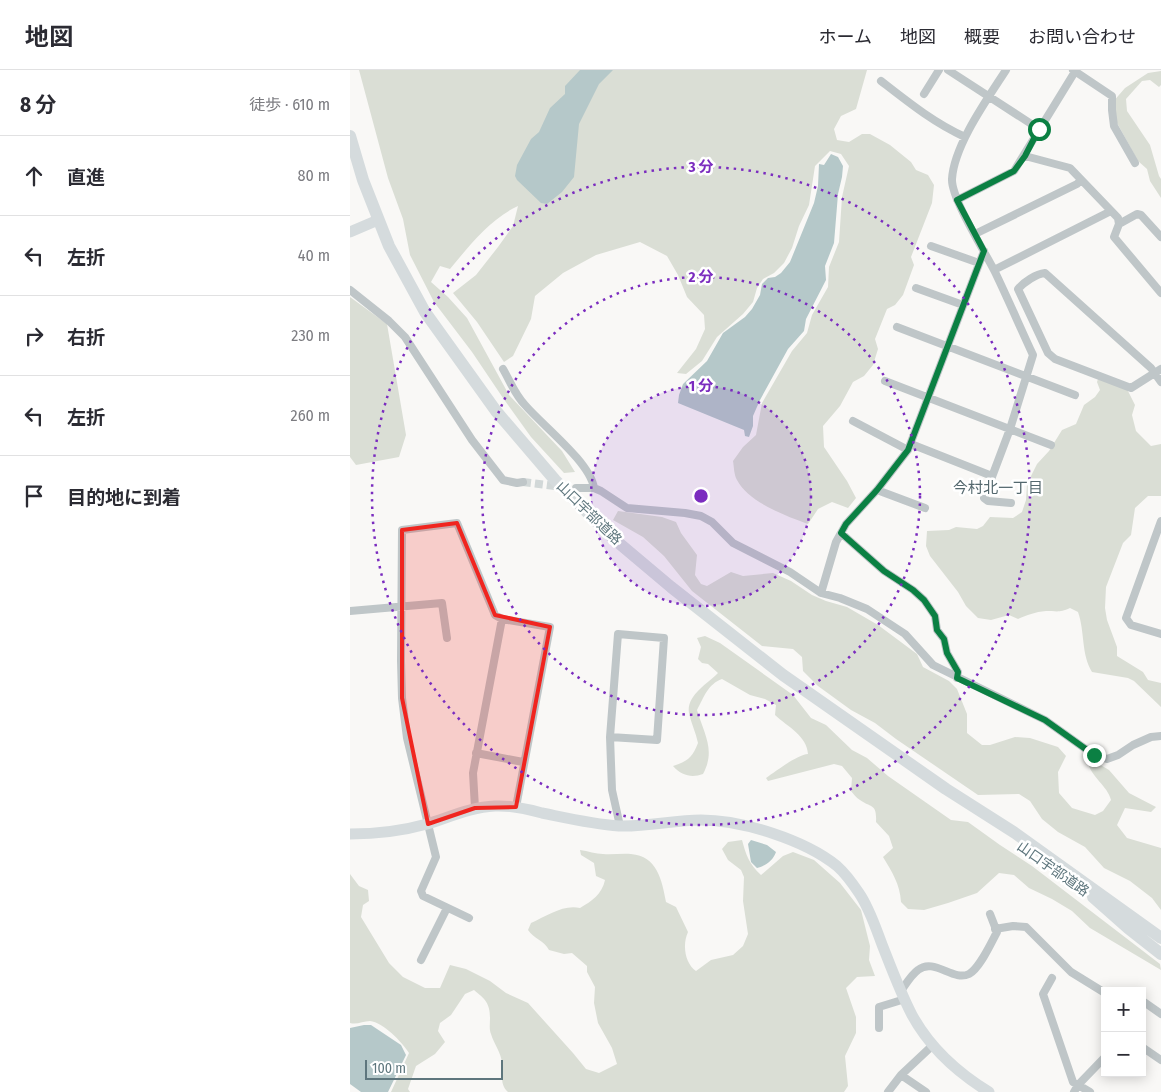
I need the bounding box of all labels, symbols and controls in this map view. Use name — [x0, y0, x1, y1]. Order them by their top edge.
text: 地図 — [25, 23, 73, 51]
text: ホーム — [819, 26, 872, 48]
text: 地図 — [900, 26, 936, 48]
text: 概要 — [964, 26, 1000, 48]
text: お問い合わせ — [1028, 26, 1136, 48]
text: 8 分 — [20, 92, 56, 118]
text: 徒歩 · 610 m — [249, 95, 330, 114]
route start — [1028, 118, 1051, 141]
text: 3 分 — [687, 158, 714, 176]
icon: ahead — [20, 162, 48, 190]
text: 直進 — [67, 166, 105, 189]
text: 80 m — [298, 166, 330, 185]
icon: left — [20, 242, 48, 270]
text: 左折 — [67, 246, 105, 269]
text: 40 m — [298, 246, 330, 265]
text: 2 分 — [687, 268, 714, 286]
icon: right — [20, 322, 48, 350]
text: 右折 — [67, 326, 105, 349]
text: 230 m — [291, 326, 330, 345]
text: 1 分 — [689, 377, 713, 395]
icon: left — [20, 402, 48, 430]
text: 左折 — [67, 406, 105, 429]
text: 260 m — [291, 406, 330, 425]
street label: 山口宇部道路 — [553, 478, 625, 548]
district label: 今村北一丁目 — [953, 479, 1043, 497]
icon: arrive — [20, 482, 48, 510]
text: 目的地に到着 — [67, 486, 181, 509]
centre of rings — [692, 487, 710, 505]
route end — [1083, 744, 1106, 767]
street label: 山口宇部道路 — [1014, 838, 1092, 900]
map controls — [1101, 987, 1146, 1077]
button: + — [1101, 987, 1146, 1032]
button: − — [1101, 1032, 1146, 1077]
scale bar — [365, 1057, 502, 1080]
text: 100 m — [372, 1060, 406, 1077]

